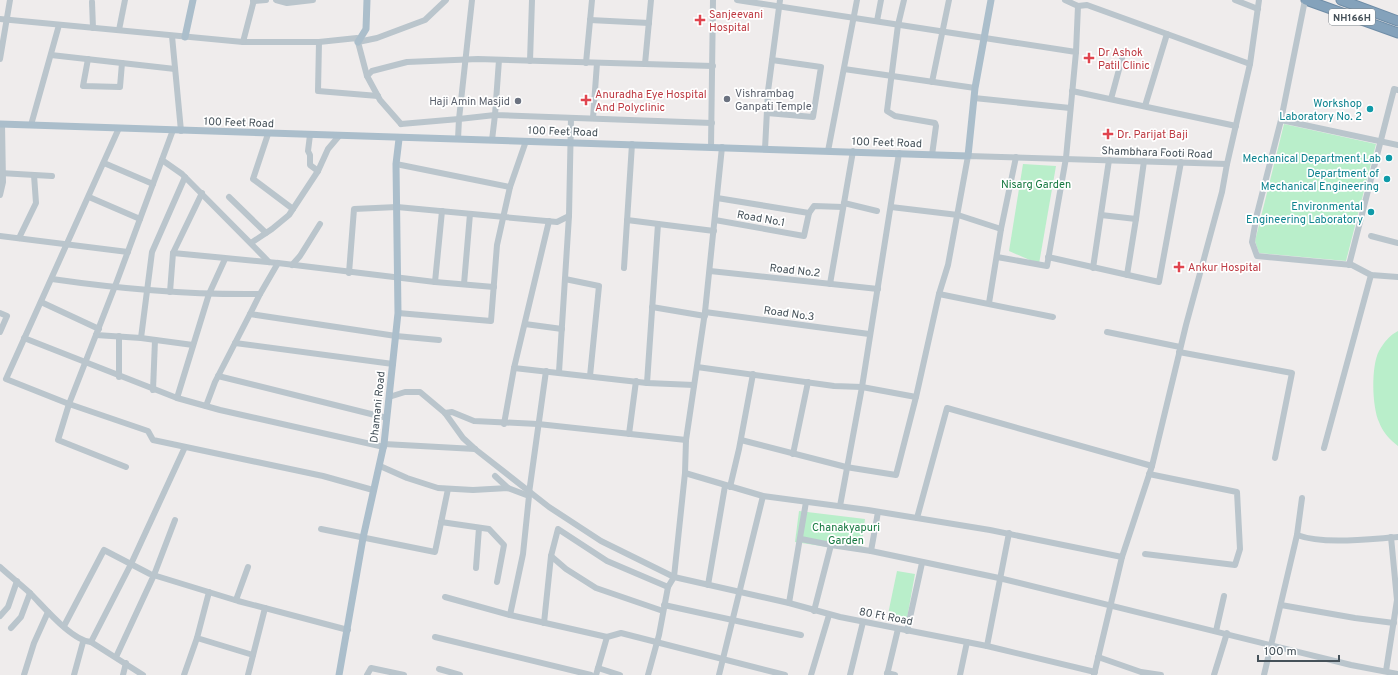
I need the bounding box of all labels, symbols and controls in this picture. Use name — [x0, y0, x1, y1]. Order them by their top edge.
place label: Sanjeevani Hospital — [709, 8, 763, 35]
road number: NH166H — [1329, 9, 1375, 25]
marker: Sanjeevani Hospital — [694, 14, 706, 26]
place label: Dr Ashok Patil Clinic — [1098, 46, 1150, 73]
marker: Dr Ashok Patil Clinic — [1083, 52, 1095, 64]
place label: Vishrambag Ganpati Temple — [735, 87, 812, 114]
place label: Anuradha Eye Hospital And Polyclinic — [595, 88, 707, 115]
marker: Anuradha Eye Hospital And Polyclinic — [580, 94, 592, 106]
marker: Vishrambag Ganpati Temple — [722, 94, 732, 104]
place label: Haji Amin Masjid — [429, 95, 510, 109]
marker: Haji Amin Masjid — [513, 96, 523, 106]
place label: Workshop Laboratory No. 2 — [1279, 97, 1362, 124]
marker: Workshop Laboratory No. 2 — [1365, 104, 1375, 114]
street label: 100 Feet Road — [204, 115, 274, 131]
street label: 100 Feet Road — [528, 124, 598, 140]
marker: Dr. Parijat Baji — [1102, 128, 1114, 140]
place label: Dr. Parijat Baji — [1117, 128, 1188, 142]
street label: 100 Feet Road — [852, 135, 922, 151]
street label: Shambhara Footi Road — [1101, 144, 1213, 162]
place label: Mechanical Department Lab — [1242, 152, 1381, 166]
marker: Mechanical Department Lab — [1384, 153, 1394, 163]
place label: Department of Mechanical Engineering — [1261, 167, 1379, 194]
marker: Department of Mechanical Engineering — [1382, 174, 1392, 184]
park label: Nisarg Garden — [1001, 178, 1071, 192]
place label: Environmental Engineering Laboratory — [1246, 200, 1363, 227]
marker: Environmental Engineering Laboratory — [1366, 207, 1376, 217]
street label: Road No.1 — [736, 208, 786, 230]
street label: Road No.2 — [769, 261, 821, 281]
marker: Ankur Hospital — [1173, 261, 1185, 273]
place label: Ankur Hospital — [1188, 261, 1261, 275]
street label: Road No.3 — [763, 304, 815, 324]
street label: Dhamani Road — [367, 371, 389, 444]
park label: Chanakyapuri Garden — [812, 521, 880, 548]
street label: 80 Ft Road — [858, 605, 914, 629]
scale bar — [1258, 637, 1339, 663]
text: 100 m — [1264, 644, 1297, 660]

